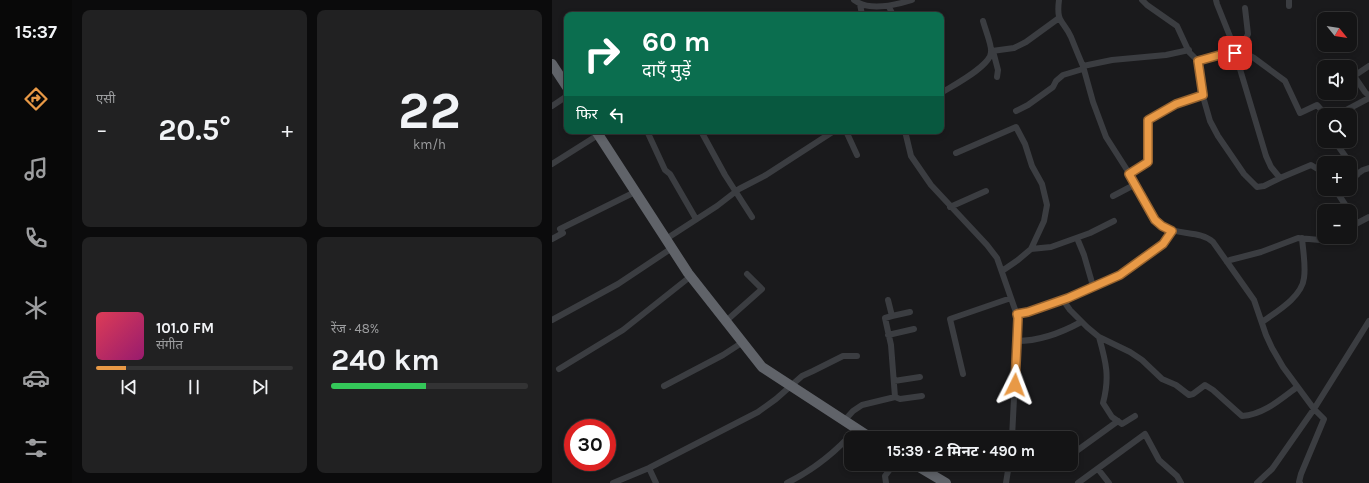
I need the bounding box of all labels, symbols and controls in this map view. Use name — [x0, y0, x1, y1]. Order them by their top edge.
north arrow — [1317, 12, 1357, 52]
map controls — [1317, 12, 1357, 244]
text: 15:37 — [15, 21, 57, 43]
text: 60 m — [642, 25, 710, 58]
icon: right — [576, 28, 628, 80]
pin — [1218, 36, 1252, 70]
icon: arrive — [1224, 42, 1246, 64]
text: दाएँ मुड़ें — [642, 59, 691, 81]
button: sound — [1317, 60, 1357, 100]
text: 22 — [398, 80, 461, 141]
icon: directions — [22, 85, 50, 113]
text: एसी — [96, 91, 115, 106]
icon: left — [606, 104, 628, 126]
text: फिर — [576, 105, 598, 123]
button: search — [1317, 108, 1357, 148]
text: 20.5° — [158, 112, 231, 148]
text: − — [96, 117, 108, 143]
text: + — [281, 117, 293, 143]
text: km/h — [413, 137, 446, 152]
icon: music — [22, 155, 50, 183]
button: + — [1317, 156, 1357, 196]
button: − — [1317, 204, 1357, 244]
icon: phone — [22, 224, 50, 252]
icon: climate — [22, 294, 50, 322]
text: 101.0 FM — [156, 319, 214, 337]
text: रेंज · 48% — [331, 321, 379, 336]
text: संगीत — [156, 337, 183, 352]
text: 240 km — [331, 342, 440, 378]
icon: car — [22, 364, 50, 392]
position arrow — [994, 364, 1036, 406]
icon: previous — [118, 376, 140, 398]
icon: pause — [183, 376, 205, 398]
icon: next — [249, 376, 271, 398]
speed limit sign: 30 — [564, 419, 616, 471]
icon: filters — [22, 434, 50, 462]
text: 15:39 · 2 मिनट · 490 m — [887, 442, 1035, 460]

